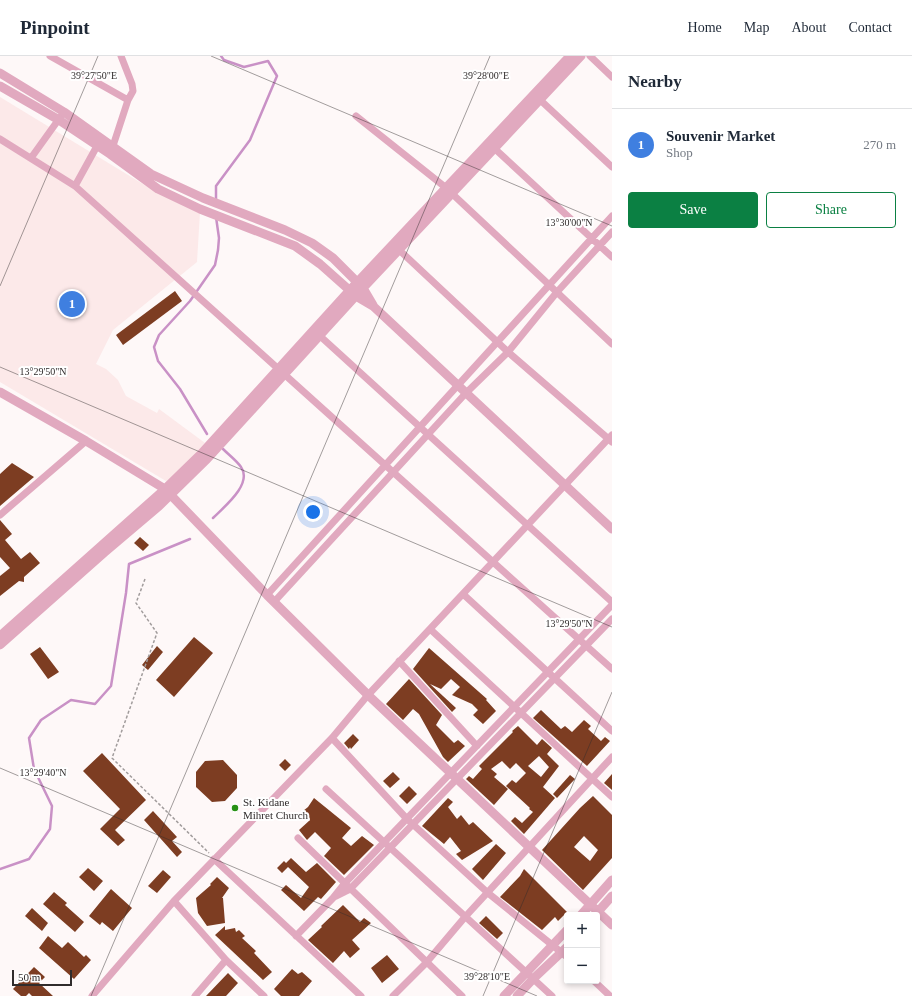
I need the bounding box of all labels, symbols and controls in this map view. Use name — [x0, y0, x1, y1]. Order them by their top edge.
text: Pinpoint — [20, 17, 90, 38]
text: Home — [688, 20, 722, 35]
text: Map — [744, 20, 769, 35]
text: About — [791, 20, 826, 35]
text: Contact — [848, 20, 892, 35]
text: 39°27'50"E — [71, 70, 117, 81]
text: 39°28'00"E — [463, 70, 509, 81]
text: Nearby — [628, 72, 682, 91]
text: Souvenir Market — [666, 128, 775, 144]
text: 1 — [638, 137, 644, 152]
text: 270 m — [863, 137, 896, 152]
text: Shop — [666, 145, 693, 160]
button: Save — [628, 192, 758, 228]
button: Share — [766, 192, 896, 228]
text: 13°30'00"N — [545, 217, 593, 228]
pin: 1 — [59, 289, 85, 319]
text: 13°29'50"N — [19, 366, 67, 377]
your location — [303, 502, 323, 522]
text: 13°29'50"N — [545, 618, 593, 629]
text: 13°29'40"N — [19, 767, 67, 778]
place label: St. Kidane Mihret Church — [243, 796, 309, 821]
marker: St. Kidane Mihret Church — [230, 803, 240, 813]
map controls — [564, 912, 600, 984]
button: + — [564, 912, 600, 948]
button: − — [564, 948, 600, 984]
scale bar — [12, 968, 72, 987]
text: 50 m — [18, 971, 40, 983]
text: 39°28'10"E — [464, 971, 510, 982]

